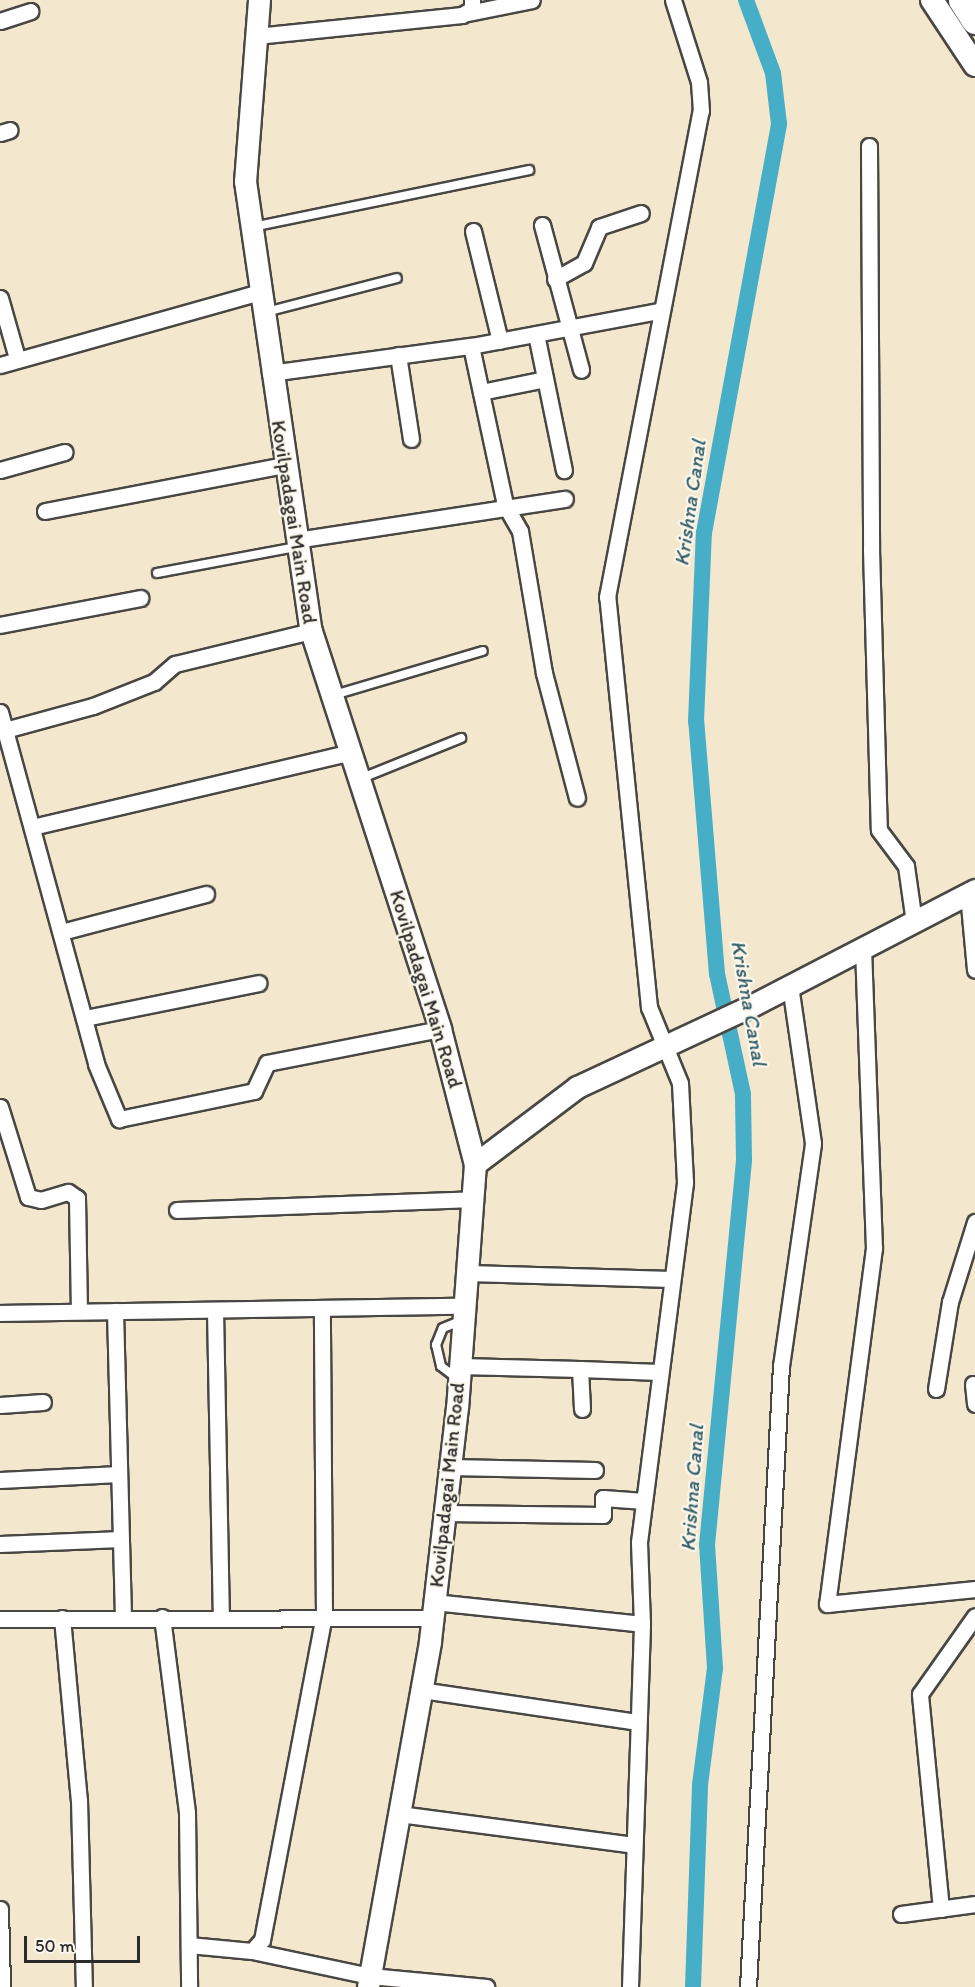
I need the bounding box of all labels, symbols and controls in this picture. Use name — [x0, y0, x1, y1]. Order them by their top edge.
street label: Kovilpadagai Main Road — [266, 419, 322, 625]
water label: Krishna Canal — [669, 438, 711, 568]
street label: Kovilpadagai Main Road — [385, 887, 467, 1091]
water label: Krishna Canal — [726, 938, 772, 1068]
street label: Kovilpadagai Main Road — [424, 1382, 470, 1588]
water label: Krishna Canal — [675, 1424, 709, 1552]
scale bar — [27, 1924, 142, 1962]
text: 50 m — [35, 1935, 75, 1957]

